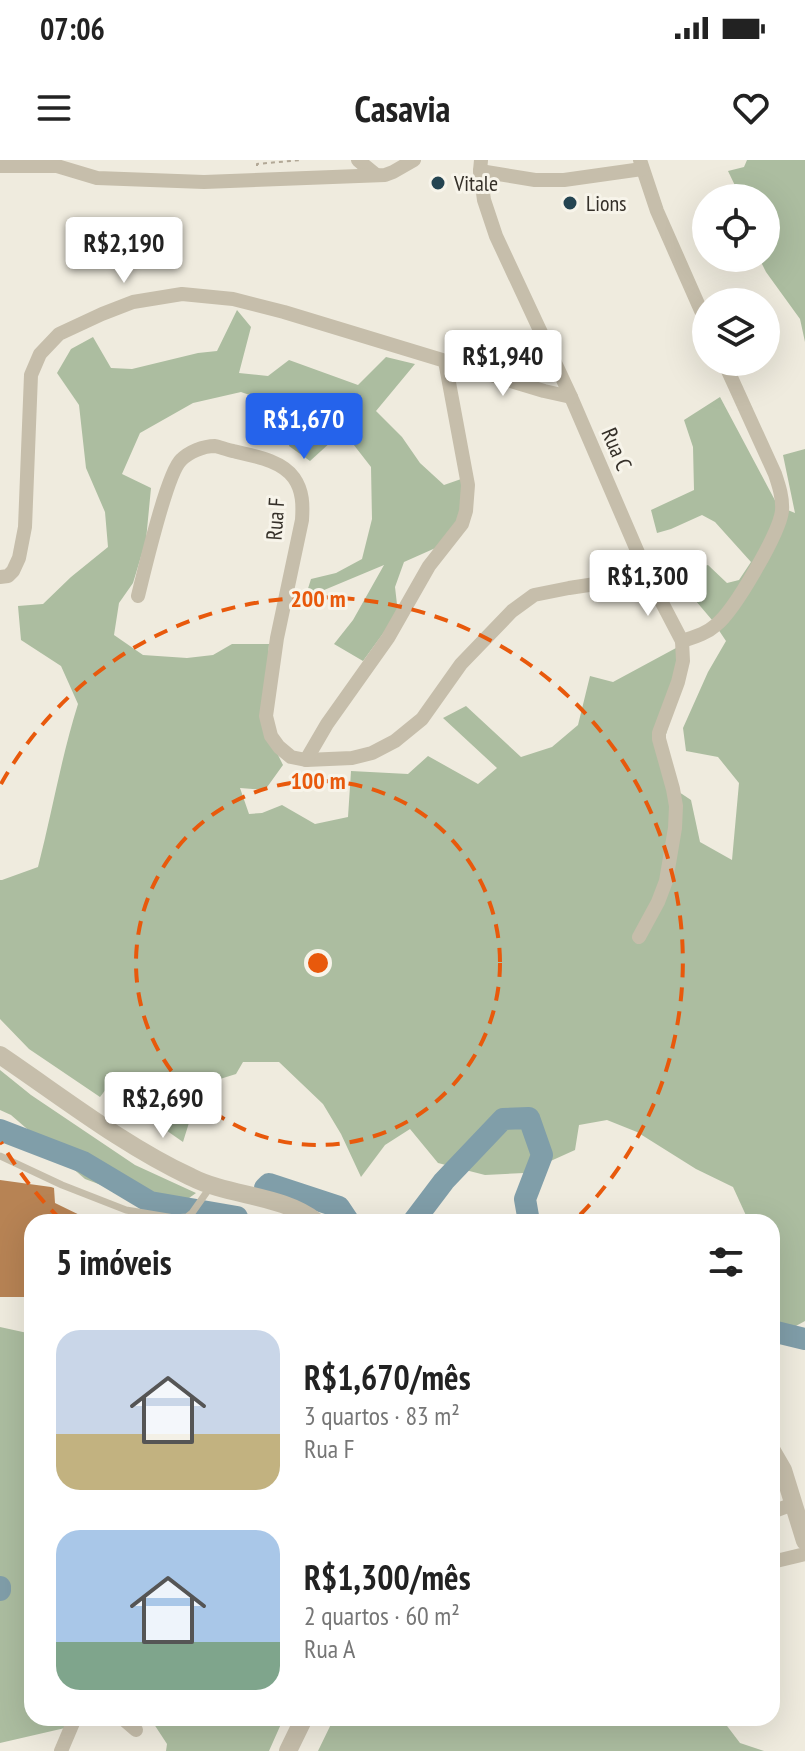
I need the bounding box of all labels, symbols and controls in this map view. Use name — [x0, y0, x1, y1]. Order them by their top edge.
text: 07:06 — [40, 9, 105, 48]
text: Casavia — [355, 85, 450, 132]
icon: menu — [32, 86, 76, 130]
icon: heart — [729, 86, 773, 130]
place label: Vitale — [453, 169, 498, 197]
marker: Vitale — [429, 174, 447, 192]
map controls — [692, 184, 780, 376]
button: locate — [692, 184, 780, 272]
place label: Lions — [586, 189, 627, 217]
marker: Lions — [561, 194, 579, 212]
pin: R$2,190 — [50, 217, 198, 285]
text: R$2,190 — [84, 226, 164, 259]
button: layers — [692, 288, 780, 376]
pin: R$1,940 — [429, 330, 577, 398]
text: R$1,940 — [463, 339, 543, 372]
pin: R$1,670 — [230, 393, 378, 461]
text: R$1,670 — [264, 402, 344, 435]
street label: Rua C — [596, 423, 638, 475]
street label: Rua F — [260, 497, 290, 541]
pin: R$1,300 — [574, 550, 722, 618]
text: R$1,300 — [608, 559, 688, 592]
text: 200 m — [290, 583, 346, 614]
text: 100 m — [290, 765, 346, 796]
centre of rings — [304, 949, 332, 977]
pin: R$2,690 — [89, 1072, 237, 1140]
text: R$2,690 — [123, 1081, 203, 1114]
text: 5 imóveis — [56, 1240, 172, 1284]
icon: filters — [704, 1240, 748, 1284]
text: R$1,670/mês — [304, 1355, 471, 1399]
icon: home — [120, 1362, 216, 1458]
text: 3 quartos · 83 m² — [304, 1399, 460, 1432]
text: Rua F — [304, 1432, 354, 1465]
text: R$1,300/mês — [304, 1555, 471, 1599]
icon: home — [120, 1562, 216, 1658]
text: 2 quartos · 60 m² — [304, 1599, 460, 1632]
text: Rua A — [304, 1632, 355, 1665]

